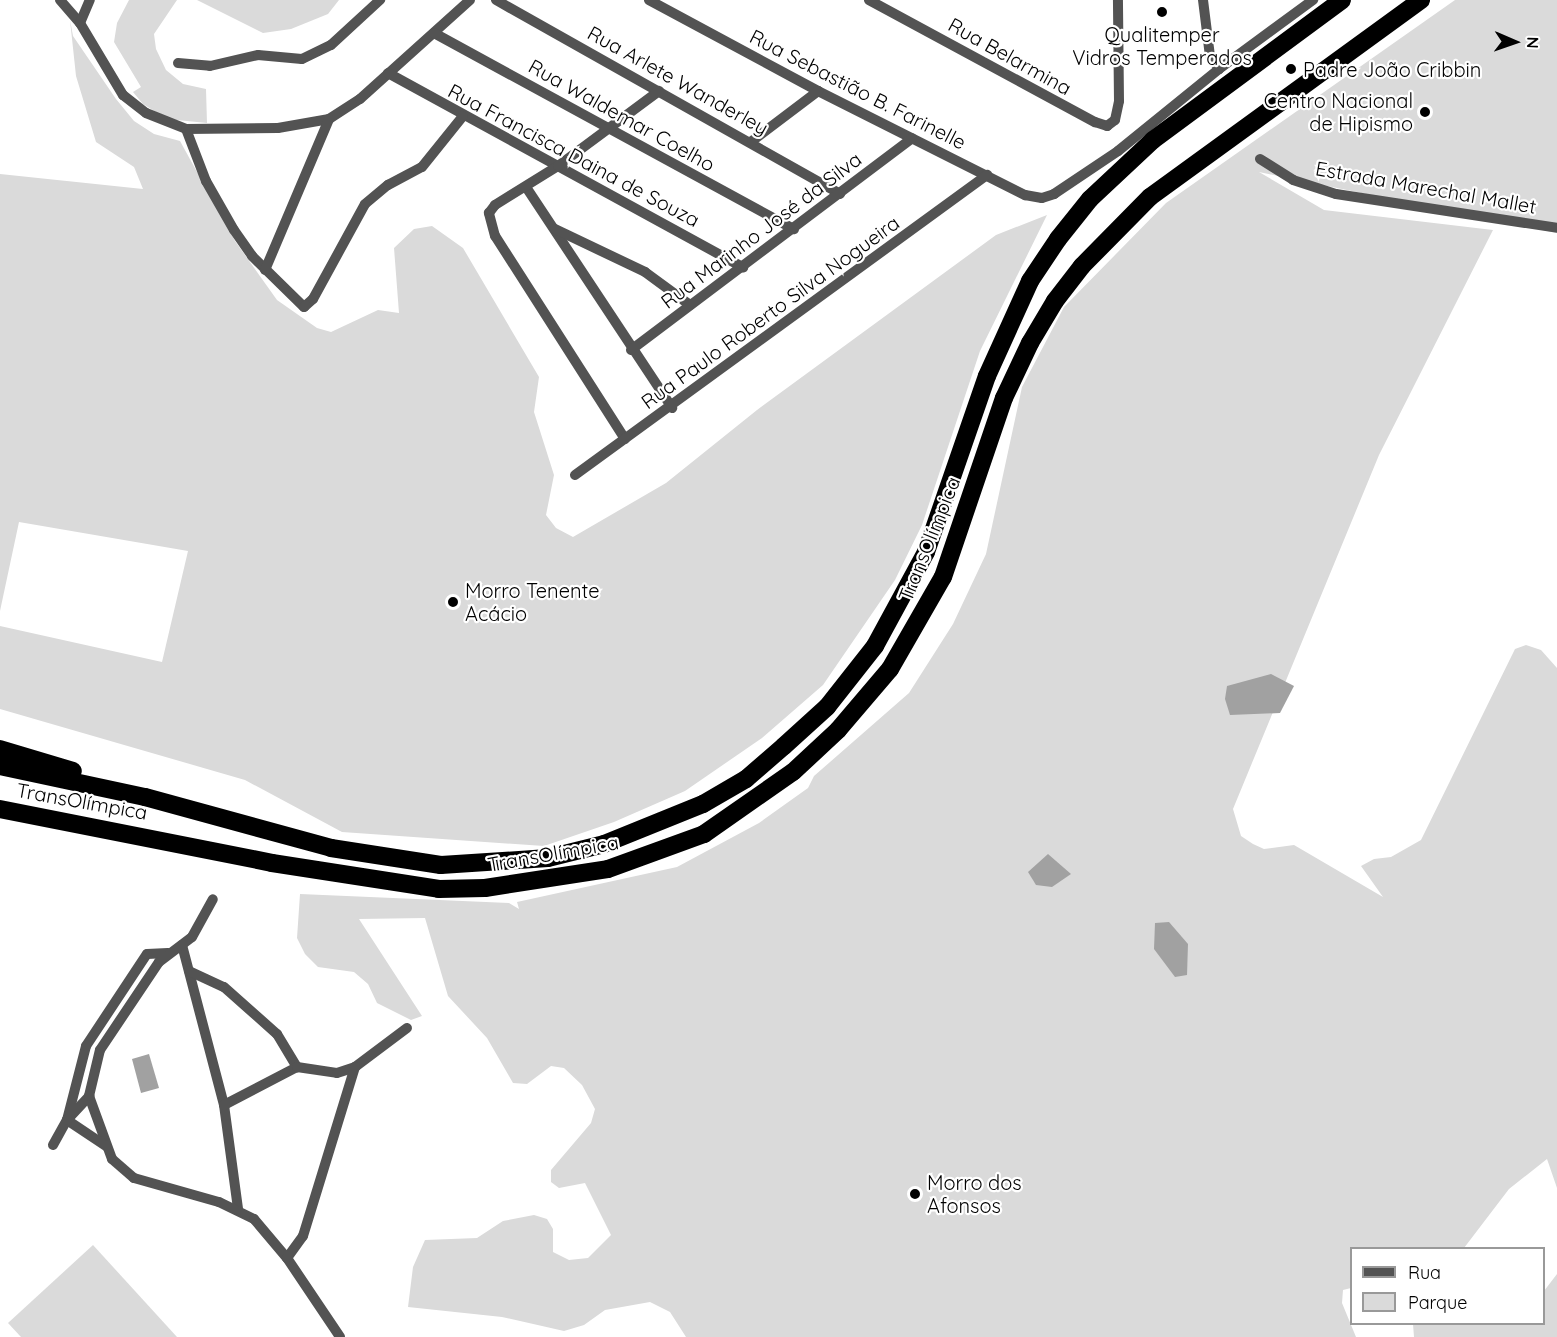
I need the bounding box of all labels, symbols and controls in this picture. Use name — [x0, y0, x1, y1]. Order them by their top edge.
marker: Qualitemper Vidros Temperados — [1155, 5, 1169, 19]
street label: Rua Belarmina — [944, 12, 1076, 100]
north arrow — [1485, 12, 1545, 72]
street label: Rua Arlete Wanderley — [583, 20, 773, 140]
place label: Qualitemper Vidros Temperados — [1072, 22, 1252, 69]
street label: Rua Sebastião B. Farinelle — [746, 24, 970, 154]
text: N — [1523, 36, 1543, 49]
street label: Rua Waldemar Coelho — [525, 54, 719, 176]
place label: Padre João Cribbin — [1303, 57, 1481, 81]
marker: Padre João Cribbin — [1284, 62, 1298, 76]
street label: Rua Francisca Daina de Souza — [444, 78, 704, 232]
place label: Centro Nacional de Hipismo — [1264, 88, 1413, 135]
marker: Centro Nacional de Hipismo — [1418, 105, 1432, 119]
street label: Rua Marinho José da Silva — [656, 147, 866, 313]
street label: Estrada Marechal Mallet — [1314, 156, 1538, 218]
street label: Rua Paulo Roberto Silva Nogueira — [636, 210, 904, 414]
street label: TransOlímpica — [893, 473, 965, 605]
place label: Morro Tenente Acácio — [465, 578, 599, 625]
marker: Morro Tenente Acácio — [446, 595, 460, 609]
street label: TransOlímpica — [15, 778, 149, 824]
street label: TransOlímpica — [486, 830, 620, 876]
place label: Morro dos Afonsos — [927, 1170, 1022, 1217]
marker: Morro dos Afonsos — [908, 1187, 922, 1201]
legend — [1350, 1247, 1545, 1325]
text: Rua — [1408, 1261, 1441, 1284]
text: Parque — [1408, 1291, 1467, 1314]

